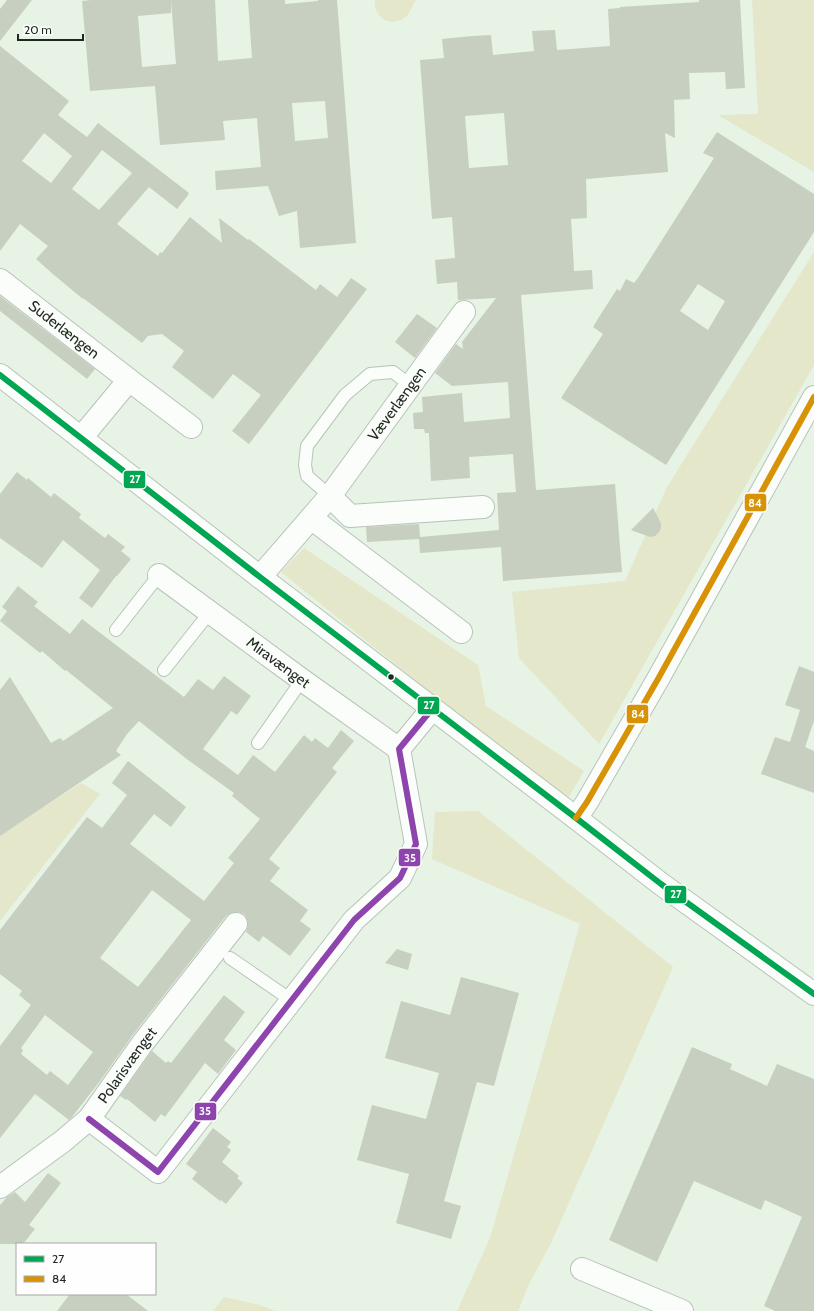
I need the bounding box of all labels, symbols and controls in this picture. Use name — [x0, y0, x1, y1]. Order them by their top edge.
scale bar — [18, 16, 83, 42]
text: 20 m — [24, 22, 52, 37]
street label: Suderlængen — [25, 297, 103, 363]
street label: Væverlængen — [364, 363, 430, 444]
line badge: 27 — [123, 470, 146, 489]
text: 27 — [129, 472, 141, 486]
line badge: 84 — [744, 493, 767, 512]
text: 84 — [748, 496, 762, 510]
street label: Miravænget — [243, 633, 314, 692]
unlabelled marker — [386, 672, 396, 682]
line badge: 27 — [417, 696, 440, 715]
text: 27 — [423, 698, 435, 712]
line badge: 84 — [626, 704, 649, 724]
text: 84 — [631, 707, 645, 721]
line badge: 35 — [398, 848, 421, 867]
text: 35 — [404, 851, 416, 865]
line badge: 27 — [664, 885, 687, 904]
text: 27 — [670, 887, 682, 901]
street label: Polarisvænget — [94, 1024, 161, 1107]
line badge: 35 — [194, 1102, 217, 1121]
text: 35 — [199, 1104, 211, 1118]
legend — [16, 1243, 156, 1295]
text: 27 — [52, 1251, 64, 1266]
text: 84 — [52, 1271, 66, 1286]

